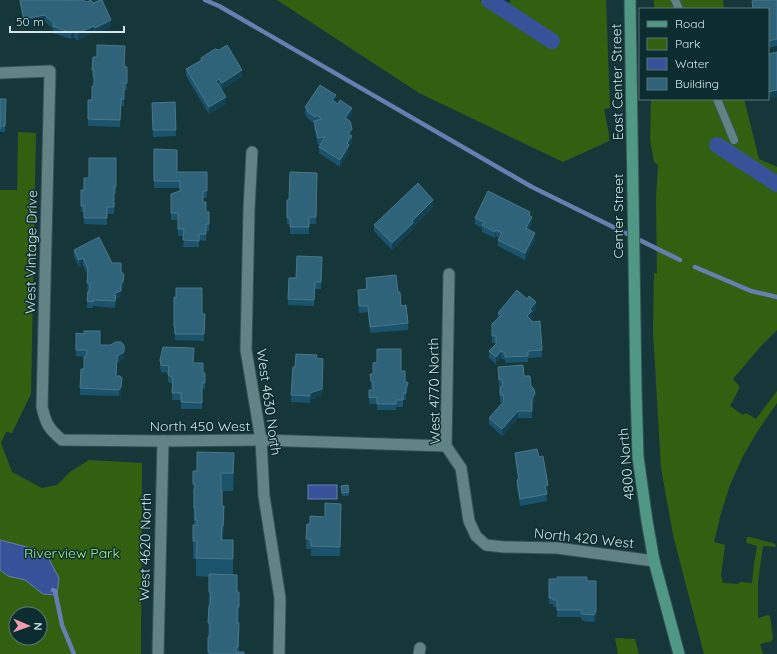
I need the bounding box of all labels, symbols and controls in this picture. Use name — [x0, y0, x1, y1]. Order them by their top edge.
scale bar — [10, 8, 124, 34]
legend — [639, 8, 769, 100]
text: 50 m — [16, 14, 44, 29]
text: Road — [675, 16, 705, 31]
street label: East Center Street — [607, 23, 627, 141]
text: Park — [675, 36, 700, 51]
text: Water — [675, 56, 710, 71]
text: Building — [675, 76, 719, 91]
street label: Center Street — [609, 173, 627, 259]
street label: West Vintage Drive — [21, 190, 41, 314]
street label: West 4770 North — [424, 338, 444, 444]
street label: West 4630 North — [253, 348, 285, 456]
street label: North 450 West — [150, 417, 250, 435]
street label: 4800 North — [614, 427, 638, 501]
street label: West 4620 North — [135, 493, 155, 601]
street label: North 420 West — [533, 524, 635, 552]
park label: Riverview Park — [24, 544, 120, 562]
north arrow — [8, 606, 48, 646]
text: N — [31, 622, 45, 631]

